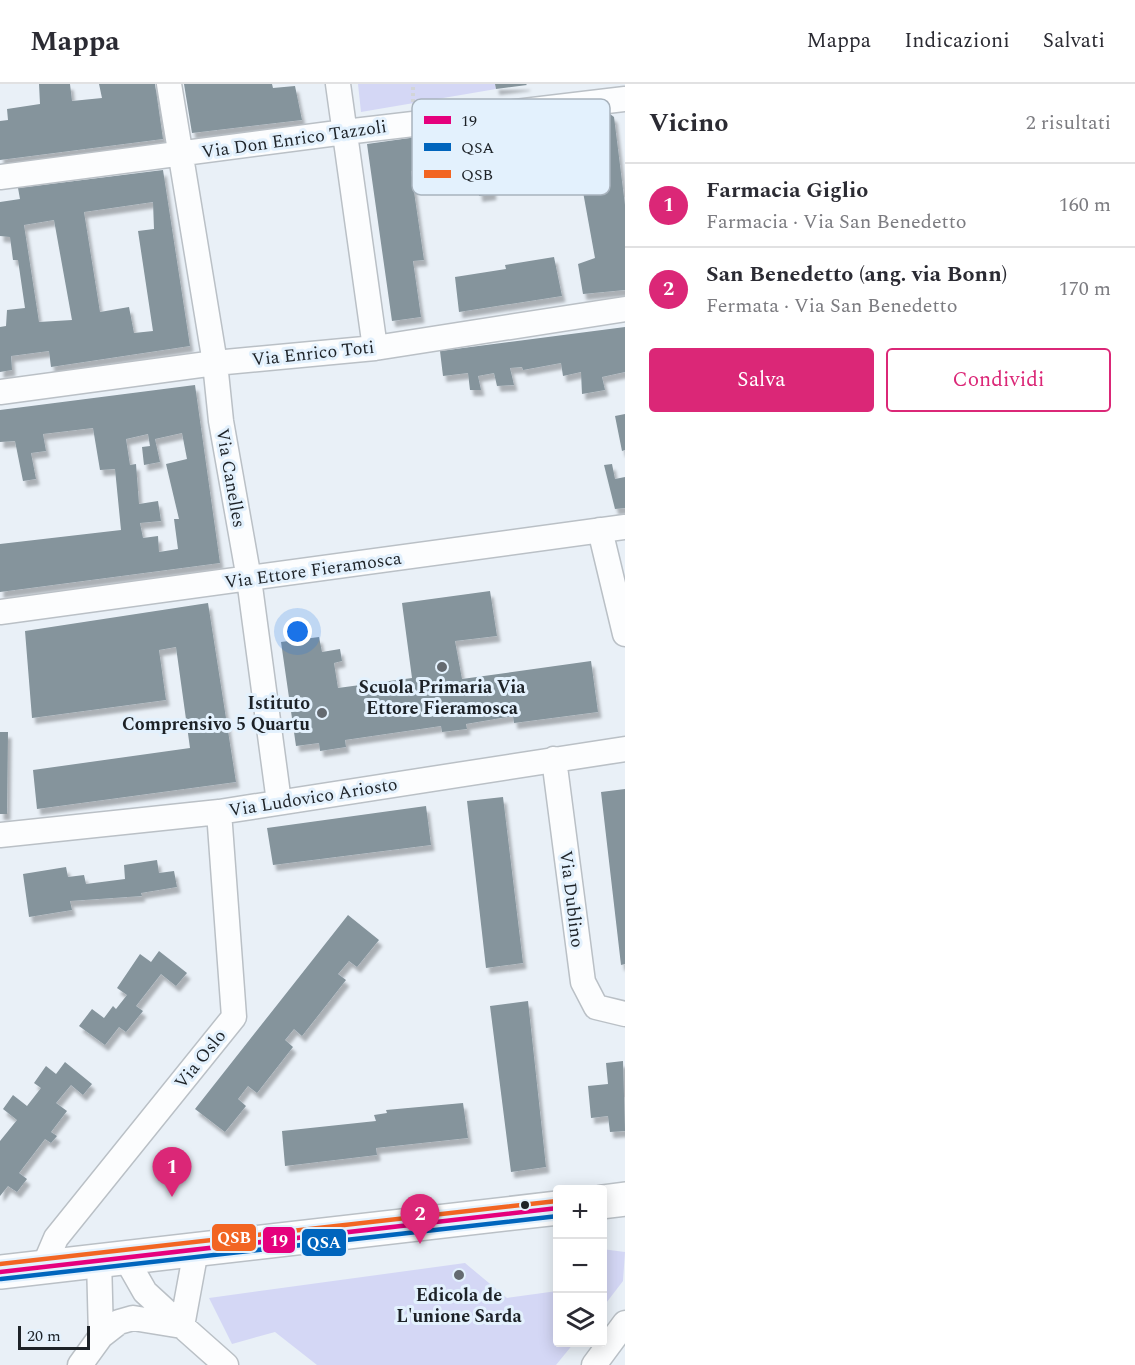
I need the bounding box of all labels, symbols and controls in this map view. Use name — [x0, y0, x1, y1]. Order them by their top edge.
text: Mappa — [30, 20, 120, 63]
text: Mappa — [807, 25, 871, 57]
text: Indicazioni — [904, 25, 1010, 57]
text: Salvati — [1043, 25, 1105, 57]
legend — [412, 99, 610, 195]
text: Vicino — [649, 103, 729, 143]
text: 2 risultati — [1026, 108, 1111, 138]
text: 19 — [461, 109, 477, 133]
street label: Via Don Enrico Tazzoli — [200, 113, 388, 166]
text: QSA — [461, 136, 494, 160]
text: QSB — [461, 163, 493, 187]
text: Farmacia Giglio — [706, 174, 868, 207]
text: 1 — [663, 190, 674, 220]
text: 160 m — [1059, 190, 1111, 220]
text: Farmacia · Via San Benedetto — [706, 207, 967, 237]
text: San Benedetto (ang. via Bonn) — [706, 258, 1007, 291]
text: 2 — [663, 274, 674, 304]
text: 170 m — [1059, 274, 1111, 304]
text: Fermata · Via San Benedetto — [706, 291, 958, 321]
street label: Via Enrico Toti — [250, 334, 376, 373]
button: Salva — [649, 348, 874, 412]
button: Condividi — [886, 348, 1111, 412]
street label: Via Canelles — [208, 426, 253, 530]
street label: Via Ettore Fieramosca — [223, 545, 404, 596]
your location — [283, 617, 312, 646]
marker: Scuola Primaria Via Ettore Fieramosca — [435, 660, 449, 674]
place label: Scuola Primaria Via Ettore Fieramosca — [359, 674, 526, 722]
place label: Istituto Comprensivo 5 Quartu — [122, 690, 310, 738]
marker: Istituto Comprensivo 5 Quartu — [315, 706, 329, 720]
street label: Via Ludovico Ariosto — [227, 771, 399, 824]
street label: Via Dublino — [552, 849, 591, 949]
street label: Via Oslo — [168, 1024, 233, 1095]
pin: 1 — [152, 1148, 192, 1197]
map controls — [553, 1185, 607, 1347]
button: + — [553, 1185, 607, 1239]
pin: 2 — [400, 1194, 440, 1244]
unlabelled marker — [519, 1199, 531, 1211]
line badge: QSB — [211, 1223, 257, 1252]
text: QSB — [217, 1226, 251, 1250]
line badge: 19 — [262, 1226, 296, 1254]
line badge: QSA — [301, 1228, 347, 1257]
text: 19 — [270, 1229, 288, 1253]
text: QSA — [307, 1231, 342, 1255]
button: − — [553, 1239, 607, 1293]
marker: Edicola de L'unione Sarda — [452, 1268, 466, 1282]
place label: Edicola de L'unione Sarda — [396, 1282, 522, 1330]
button: layers — [553, 1293, 607, 1347]
scale bar — [18, 1323, 90, 1350]
text: 20 m — [27, 1324, 61, 1348]

